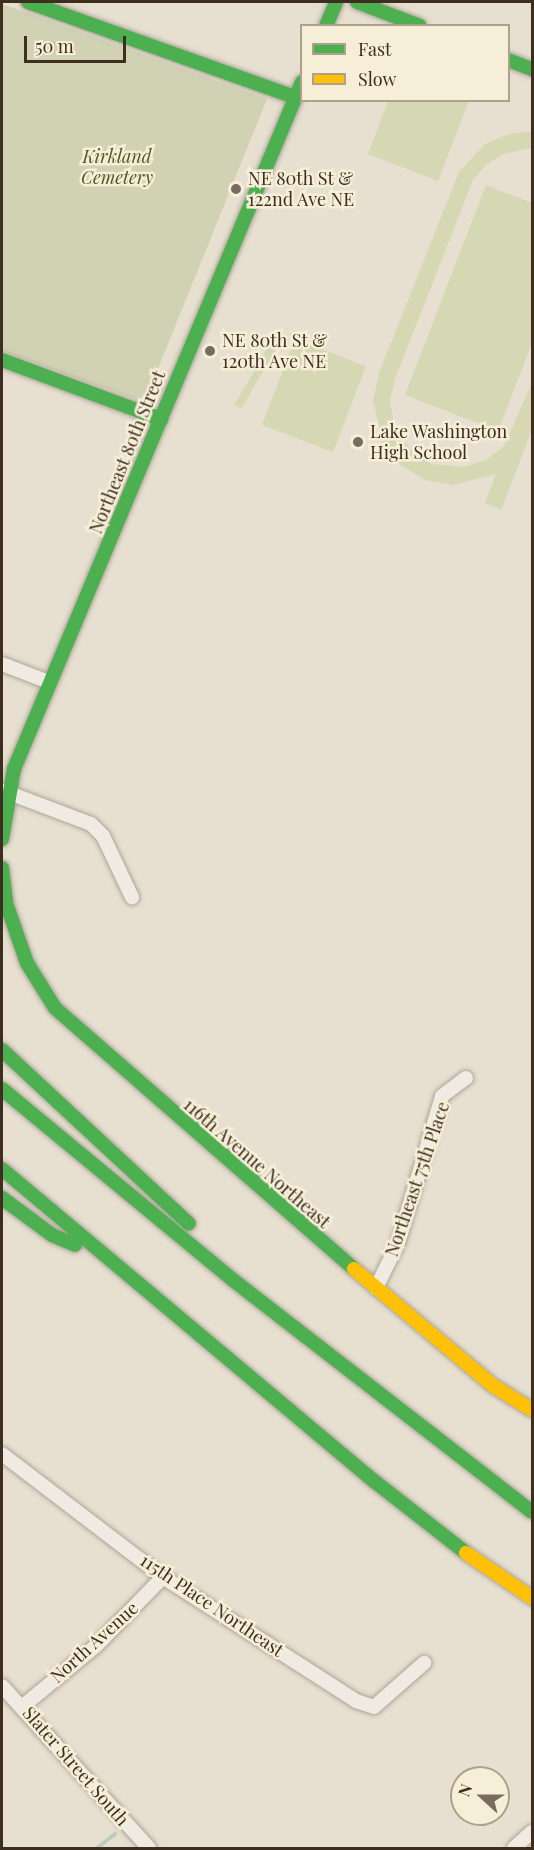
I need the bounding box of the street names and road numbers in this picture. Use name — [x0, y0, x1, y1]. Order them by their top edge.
street label: Northeast 80th Street — [84, 367, 170, 537]
street label: 116th Avenue Northeast — [179, 1093, 335, 1233]
street label: Northeast 75th Place — [380, 1099, 454, 1259]
street label: 115th Place Northeast — [136, 1549, 288, 1661]
street label: North Avenue — [45, 1597, 143, 1687]
street label: Slater Street South — [18, 1702, 134, 1830]

